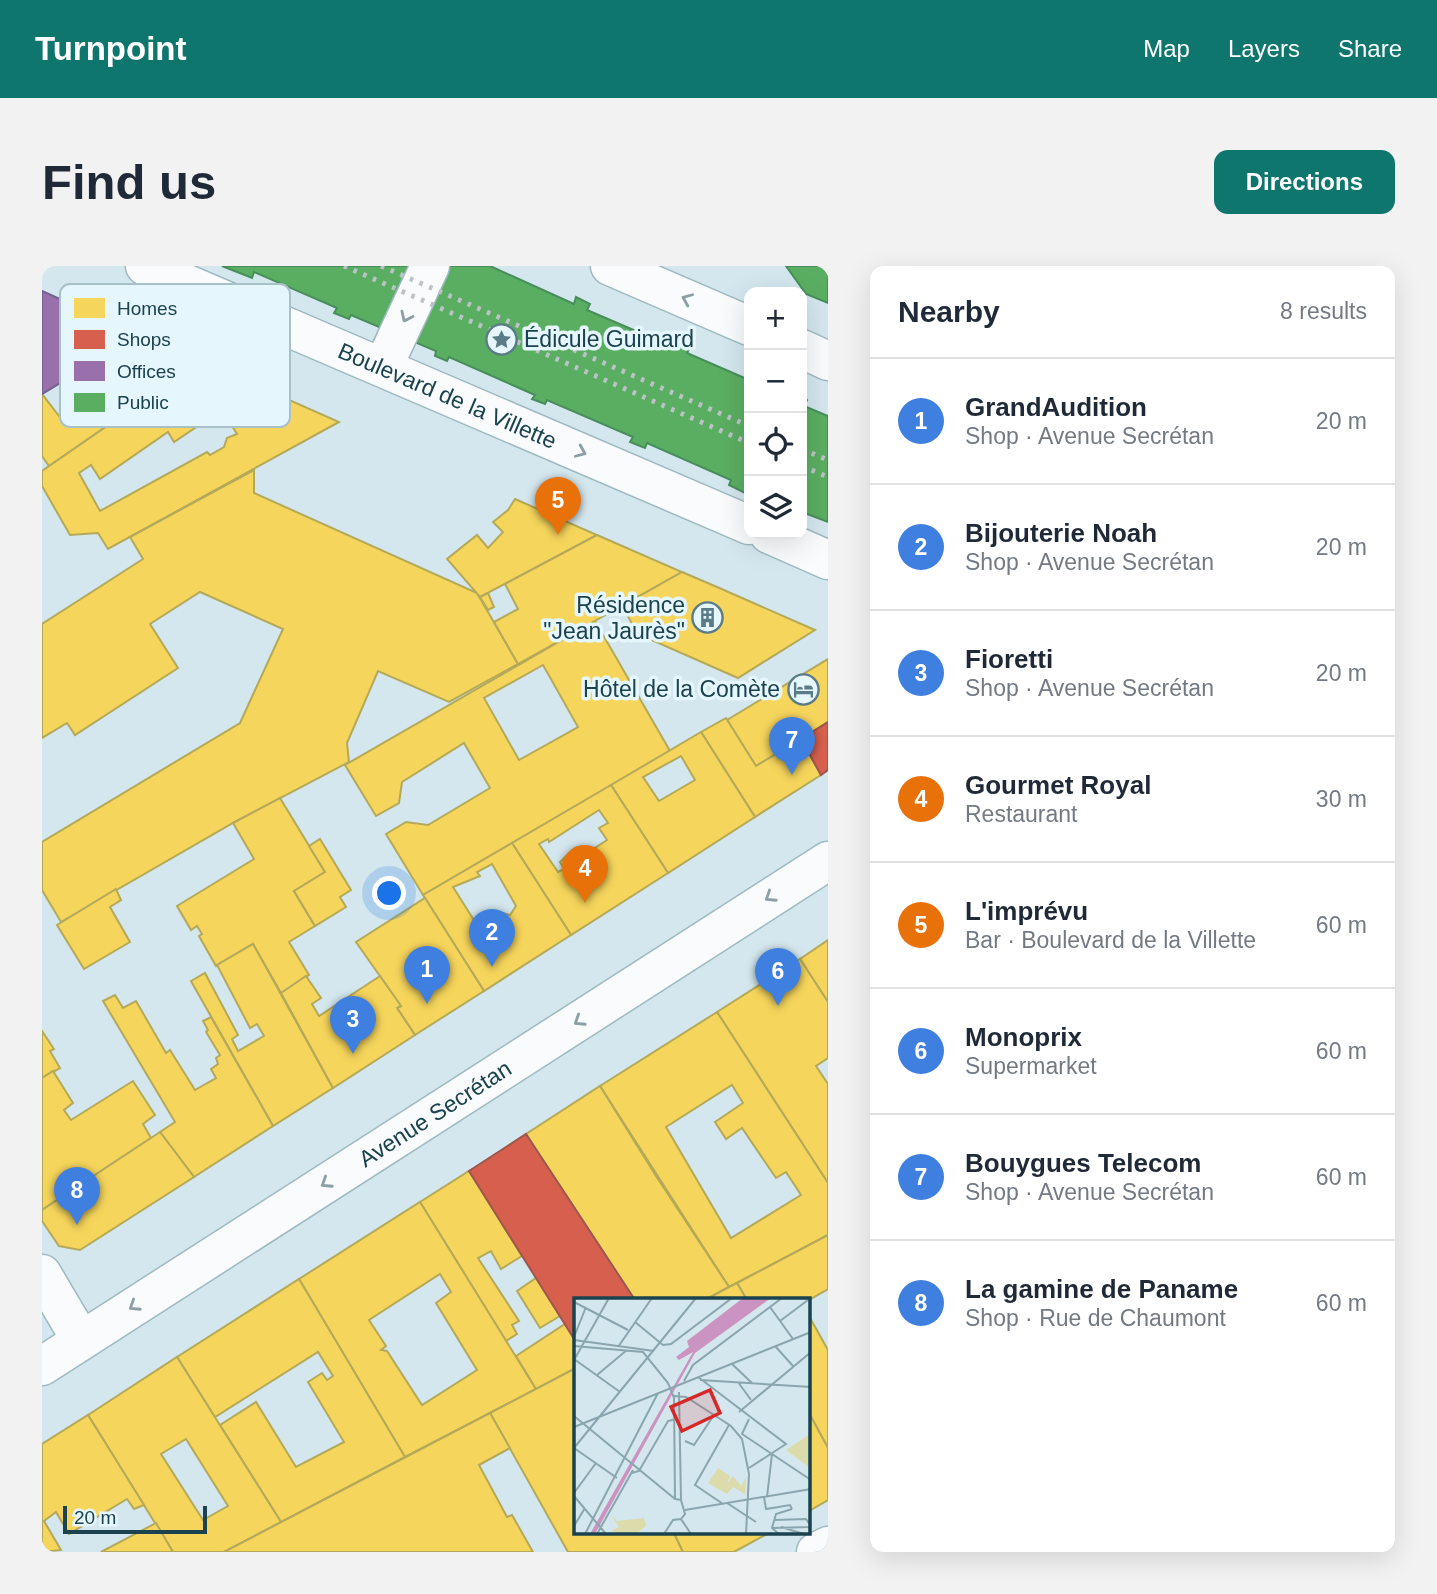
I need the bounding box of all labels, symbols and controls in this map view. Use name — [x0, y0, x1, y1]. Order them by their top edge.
text: Turnpoint — [35, 30, 187, 67]
text: Map — [1143, 35, 1190, 62]
text: Layers — [1228, 35, 1300, 62]
text: Share — [1338, 35, 1402, 62]
button: Directions — [1214, 150, 1395, 214]
text: Find us — [42, 155, 216, 209]
legend — [60, 284, 290, 427]
map controls — [744, 287, 807, 539]
button: + — [744, 287, 807, 350]
one-way arrow — [681, 293, 694, 307]
text: Nearby — [898, 295, 1000, 328]
text: Homes — [117, 298, 177, 319]
text: 8 results — [1280, 298, 1367, 324]
one-way arrow — [400, 310, 414, 322]
place icon: Édicule Guimard — [484, 322, 518, 356]
place label: Édicule Guimard — [524, 326, 694, 352]
text: Shops — [117, 329, 171, 350]
street label: Boulevard de la Villette — [334, 337, 560, 454]
button: − — [744, 350, 807, 413]
text: Offices — [117, 361, 176, 382]
text: Public — [117, 392, 169, 413]
text: GrandAudition — [965, 392, 1147, 422]
text: 1 — [915, 408, 927, 434]
text: 20 m — [1316, 408, 1367, 434]
button: locate — [744, 413, 807, 476]
text: Shop · Avenue Secrétan — [965, 423, 1214, 449]
one-way arrow — [574, 444, 586, 458]
button: layers — [744, 476, 807, 539]
pin: 5 — [535, 477, 581, 535]
text: Bijouterie Noah — [965, 518, 1157, 548]
text: 2 — [915, 534, 927, 560]
text: 20 m — [1316, 534, 1367, 560]
text: Shop · Avenue Secrétan — [965, 549, 1214, 575]
place label: Résidence "Jean Jaurès" — [543, 592, 685, 644]
building icon: Résidence "Jean Jaurès" — [691, 601, 725, 635]
text: Fioretti — [965, 644, 1053, 674]
text: 3 — [915, 660, 927, 686]
text: 20 m — [1316, 660, 1367, 686]
hotel icon: Hôtel de la Comète — [786, 672, 820, 706]
text: Shop · Avenue Secrétan — [965, 675, 1214, 701]
place label: Hôtel de la Comète — [583, 676, 780, 702]
pin: 7 — [769, 717, 815, 775]
text: Gourmet Royal — [965, 770, 1151, 800]
text: 4 — [915, 786, 927, 812]
text: 30 m — [1316, 786, 1367, 812]
text: Restaurant — [965, 801, 1078, 827]
pin: 4 — [562, 845, 608, 903]
your location — [372, 876, 406, 910]
one-way arrow — [765, 889, 778, 902]
text: L'imprévu — [965, 896, 1088, 926]
pin: 2 — [469, 909, 515, 967]
text: 5 — [915, 912, 927, 938]
text: 60 m — [1316, 912, 1367, 938]
text: Bar · Boulevard de la Villette — [965, 927, 1256, 953]
pin: 1 — [404, 946, 450, 1004]
pin: 6 — [755, 948, 801, 1006]
pin: 3 — [330, 996, 376, 1054]
one-way arrow — [574, 1012, 587, 1025]
text: Monoprix — [965, 1022, 1082, 1052]
text: 6 — [915, 1038, 927, 1064]
text: 60 m — [1316, 1038, 1367, 1064]
text: Supermarket — [965, 1053, 1097, 1079]
street label: Avenue Secrétan — [354, 1055, 516, 1172]
text: Bouygues Telecom — [965, 1148, 1201, 1178]
text: 7 — [915, 1164, 927, 1190]
text: 60 m — [1316, 1164, 1367, 1190]
pin: 8 — [54, 1167, 100, 1225]
one-way arrow — [320, 1175, 333, 1188]
text: Shop · Avenue Secrétan — [965, 1179, 1214, 1205]
text: La gamine de Paname — [965, 1274, 1238, 1304]
text: 8 — [915, 1290, 927, 1316]
text: 60 m — [1316, 1290, 1367, 1316]
one-way arrow — [129, 1298, 142, 1311]
inset map — [574, 1298, 810, 1534]
text: Shop · Rue de Chaumont — [965, 1305, 1226, 1331]
scale bar — [63, 1503, 206, 1535]
text: 20 m — [74, 1507, 116, 1528]

